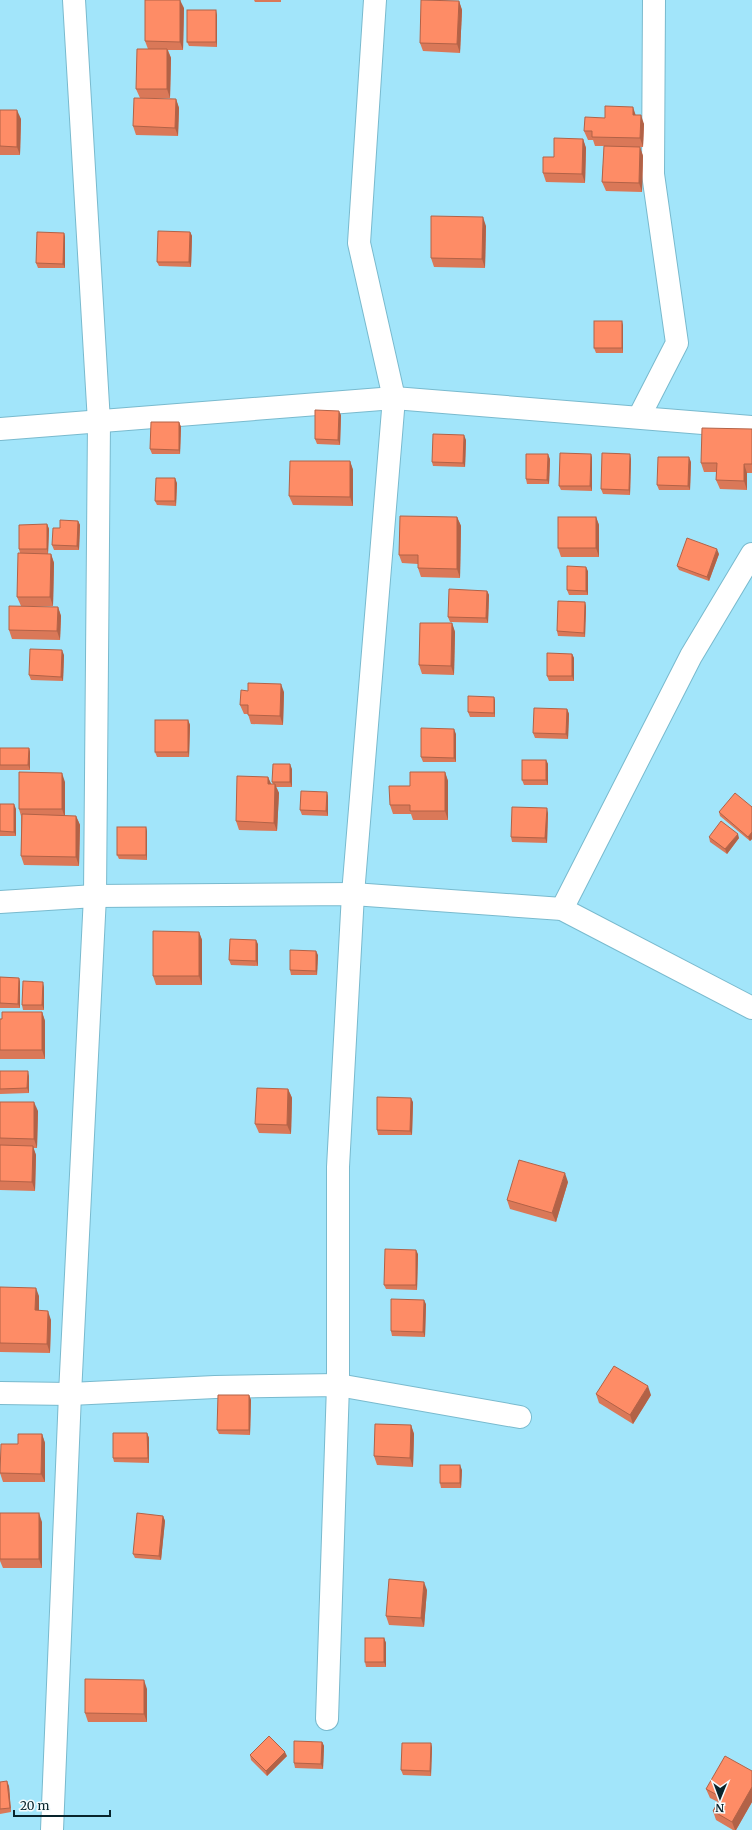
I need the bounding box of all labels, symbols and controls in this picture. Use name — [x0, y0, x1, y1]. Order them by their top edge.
north arrow — [700, 1778, 740, 1818]
scale bar — [14, 1792, 110, 1818]
text: 20 m — [20, 1798, 49, 1813]
text: N — [715, 1801, 724, 1815]

